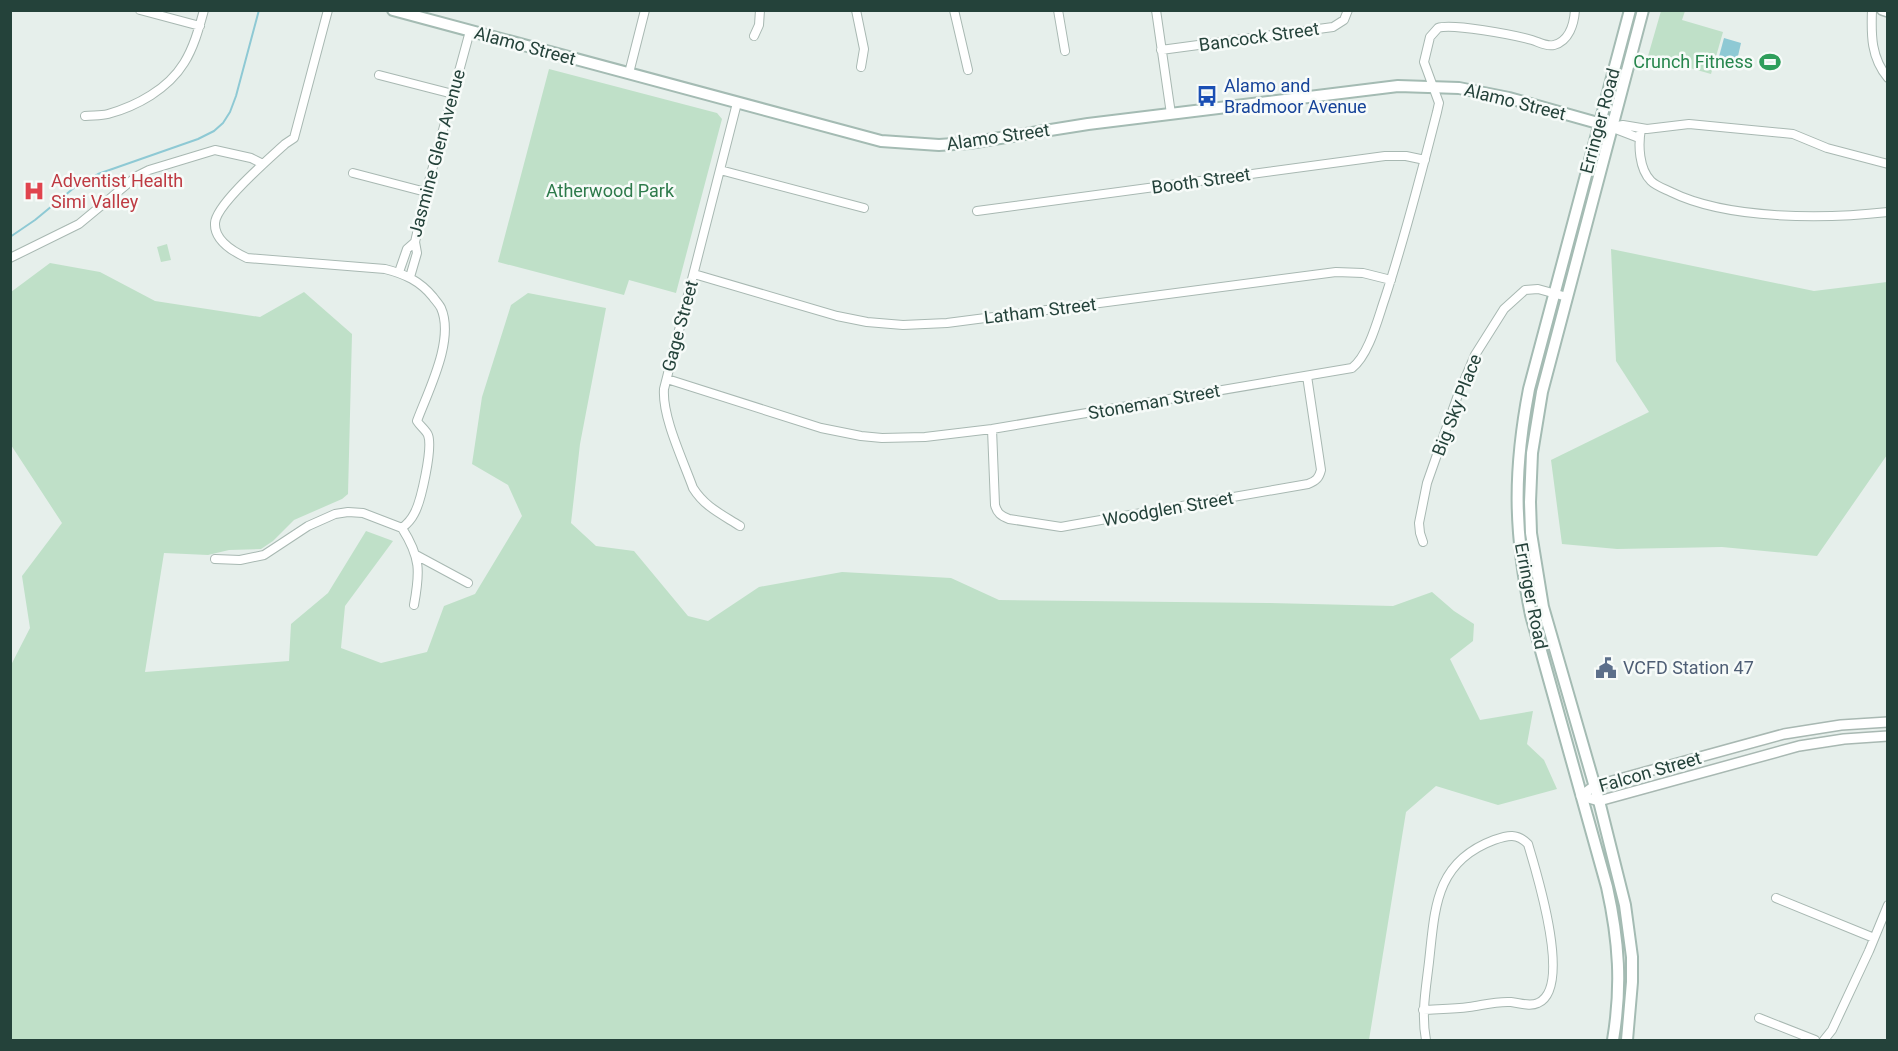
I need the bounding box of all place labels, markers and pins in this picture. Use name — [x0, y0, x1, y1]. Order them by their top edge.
sports icon: Crunch Fitness — [1758, 50, 1782, 74]
place label: Crunch Fitness — [1633, 51, 1753, 72]
place label: Alamo and Bradmoor Avenue — [1224, 75, 1367, 117]
bus stop icon: Alamo and Bradmoor Avenue — [1195, 84, 1219, 108]
place label: Adventist Health Simi Valley — [51, 170, 183, 212]
hospital icon: Adventist Health Simi Valley — [22, 179, 46, 203]
public building icon: VCFD Station 47 — [1594, 656, 1618, 680]
place label: VCFD Station 47 — [1623, 657, 1754, 678]

